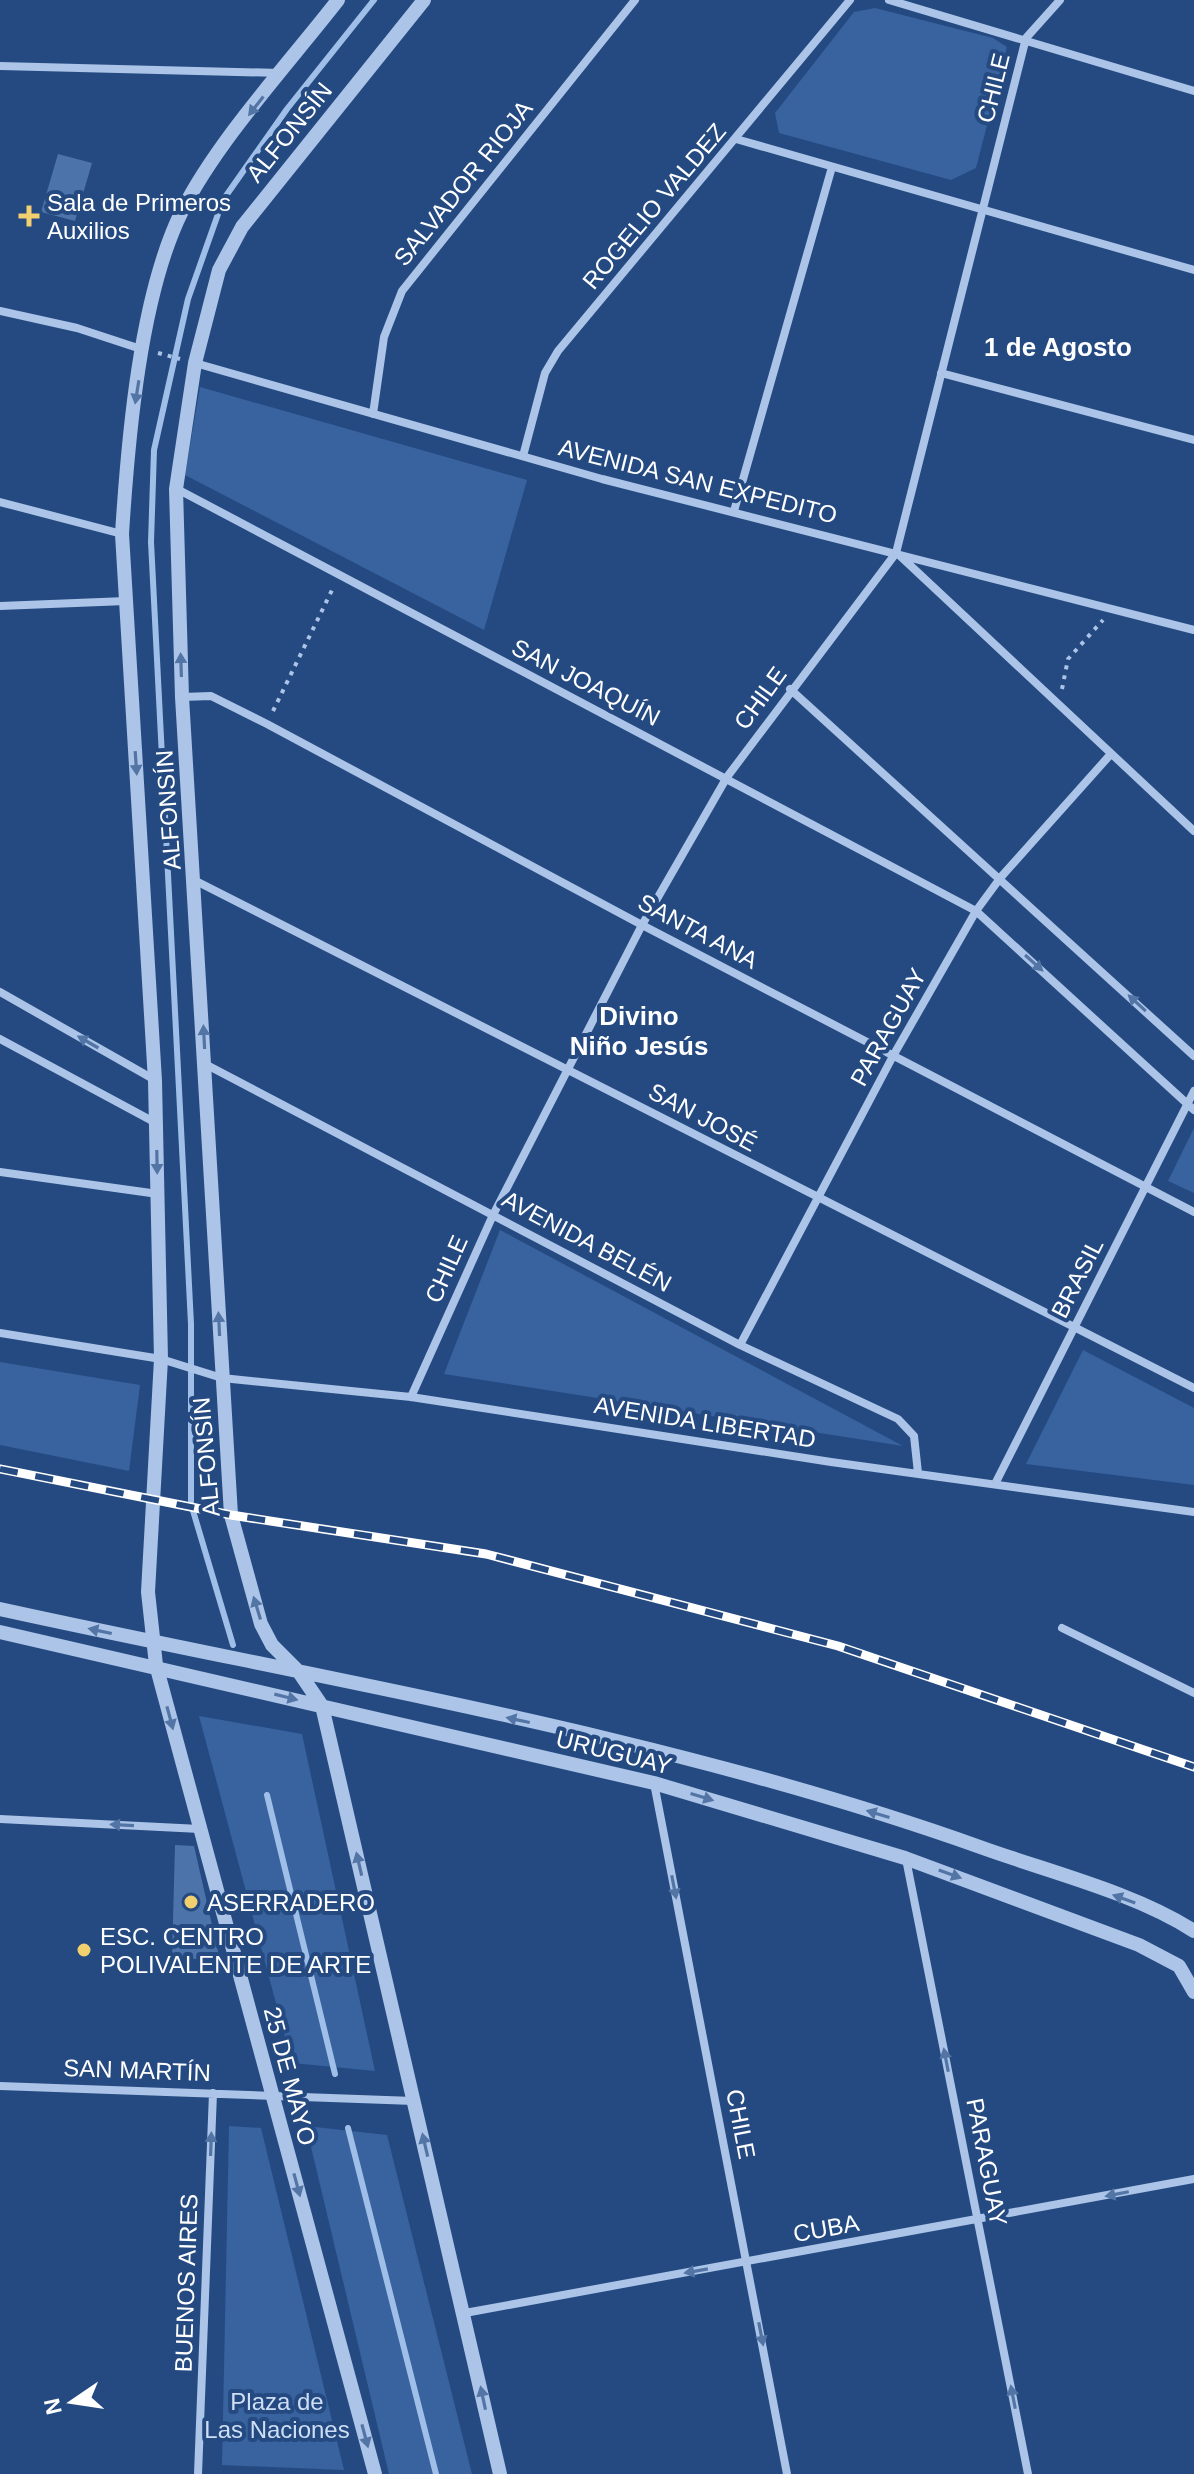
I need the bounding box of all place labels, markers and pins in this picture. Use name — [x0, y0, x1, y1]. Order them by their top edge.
place label: Sala de Primeros Auxilios — [47, 189, 231, 244]
marker: Sala de Primeros Auxilios — [18, 205, 40, 227]
place label: ASERRADERO — [207, 1889, 375, 1916]
marker: ASERRADERO — [182, 1893, 200, 1911]
place label: ESC. CENTRO POLIVALENTE DE ARTE — [100, 1923, 371, 1978]
marker: ESC. CENTRO POLIVALENTE DE ARTE — [75, 1941, 93, 1959]

